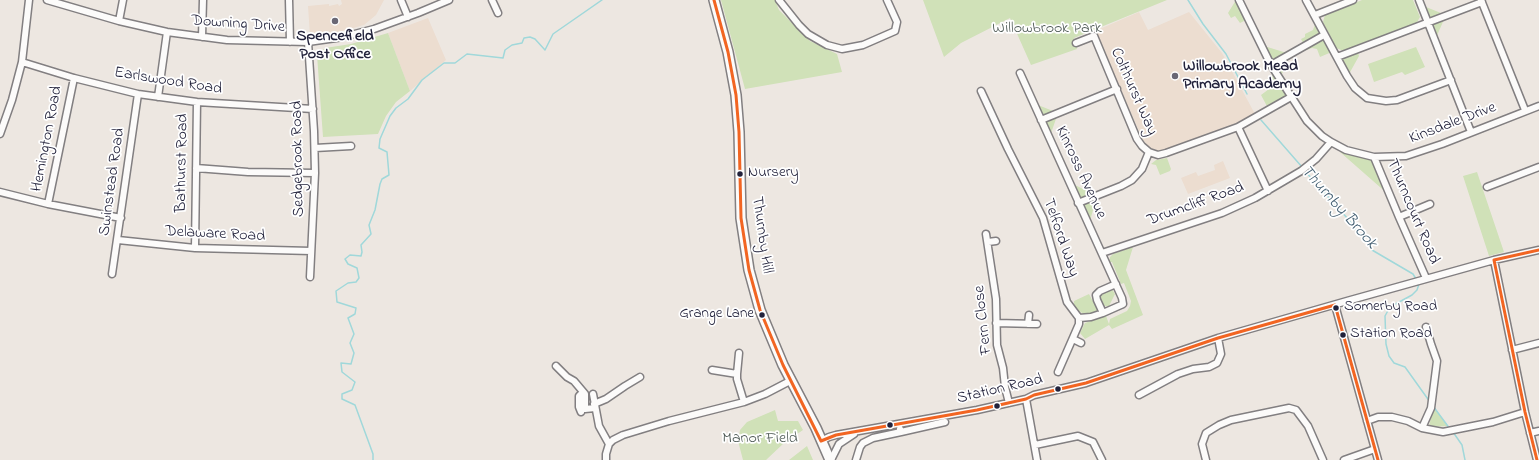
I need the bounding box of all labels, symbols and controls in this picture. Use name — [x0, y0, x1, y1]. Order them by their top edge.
street label: Downing Drive — [191, 12, 285, 38]
marker: Spencefield Post Office — [330, 16, 340, 26]
park label: Willowbrook Park — [992, 19, 1102, 39]
place label: Spencefield Post Office — [296, 27, 374, 65]
street label: Colthurst Way — [1105, 45, 1161, 139]
place label: Willowbrook Mead Primary Academy — [1183, 57, 1301, 95]
street label: Earlswood Road — [113, 64, 223, 100]
marker: Willowbrook Mead Primary Academy — [1170, 71, 1180, 81]
street label: Hemington Road — [28, 85, 68, 193]
street label: Kinsdale Drive — [1407, 99, 1499, 149]
street label: Sedgebrook Road — [288, 101, 310, 217]
street label: Bathurst Road — [173, 113, 193, 213]
street label: Kinross Avenue — [1050, 124, 1110, 222]
street label: Swinstead Road — [96, 127, 130, 237]
street label: Thurncourt Road — [1381, 157, 1443, 267]
water label: Thurnby Brook — [1295, 162, 1381, 254]
place label: Nursery — [748, 165, 799, 183]
marker: Nursery — [735, 169, 745, 179]
street label: Drumcliff Road — [1145, 179, 1247, 231]
street label: Thurnby Hill — [746, 195, 776, 275]
street label: Telford Way — [1038, 196, 1082, 280]
street label: Delaware Road — [164, 223, 266, 247]
street label: Fern Close — [971, 284, 997, 356]
place label: Somerby Road — [1344, 299, 1437, 317]
marker: Somerby Road — [1331, 303, 1341, 313]
place label: Grange Lane — [679, 306, 754, 324]
marker: Grange Lane — [757, 310, 767, 320]
place label: Station Road — [1350, 326, 1432, 344]
marker: Station Road — [1338, 330, 1348, 340]
street label: Station Road — [955, 371, 1045, 409]
unlabelled marker — [1053, 384, 1063, 394]
unlabelled marker — [992, 401, 1002, 411]
unlabelled marker — [885, 420, 895, 430]
park label: Manor Field — [722, 429, 798, 449]

